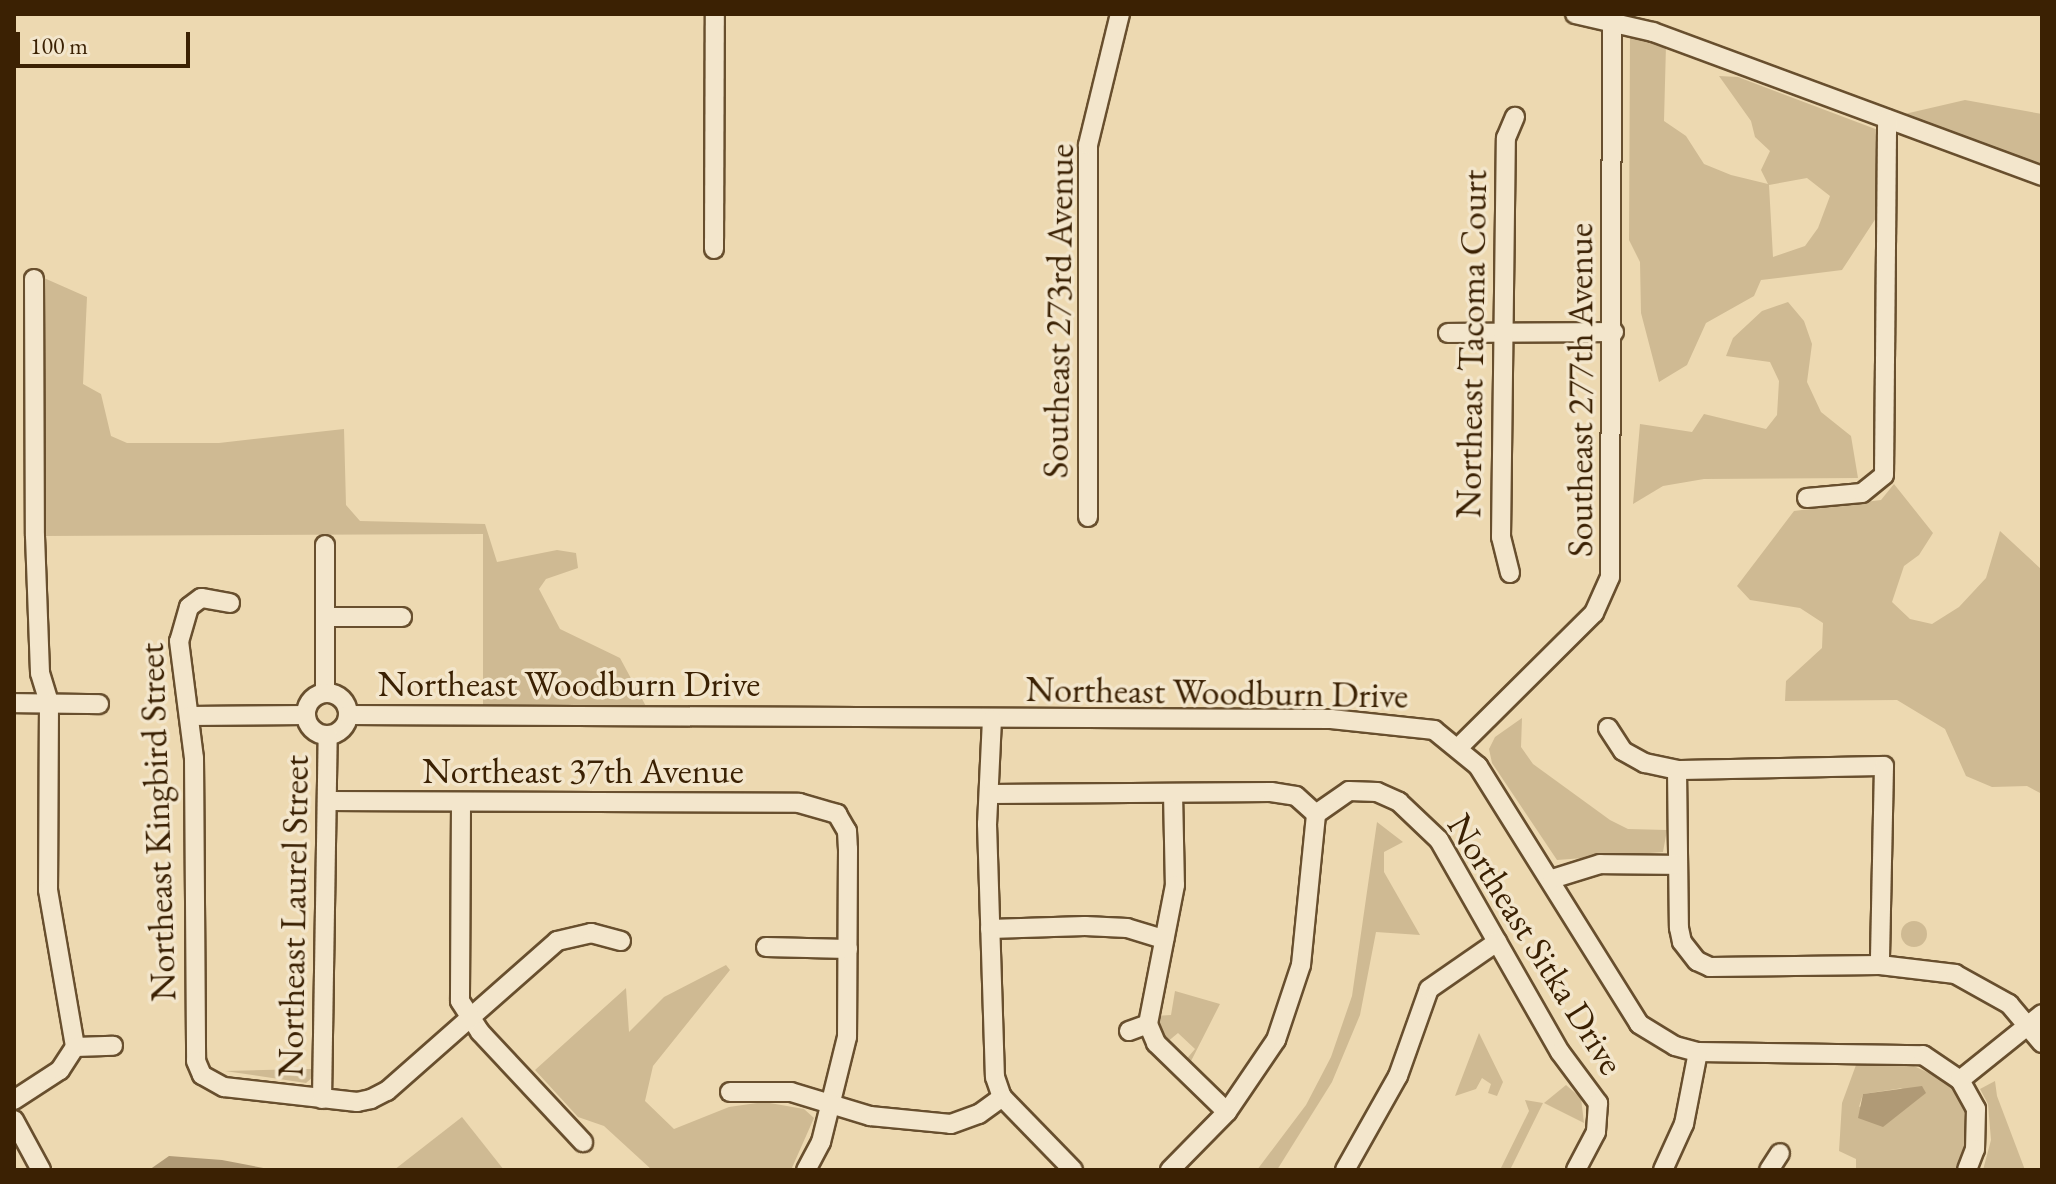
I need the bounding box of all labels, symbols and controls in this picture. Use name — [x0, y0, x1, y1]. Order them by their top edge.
scale bar — [20, 16, 194, 66]
text: 100 m — [30, 30, 88, 61]
street label: Southeast 273rd Avenue — [1033, 143, 1083, 479]
street label: Northeast Tacoma Court — [1446, 169, 1496, 519]
street label: Southeast 277th Avenue — [1558, 223, 1602, 557]
street label: Northeast Kingbird Street — [129, 642, 185, 1002]
street label: Northeast Woodburn Drive — [378, 662, 760, 706]
street label: Northeast Woodburn Drive — [1025, 667, 1409, 717]
street label: Northeast 37th Avenue — [422, 749, 744, 793]
street label: Northeast Laurel Street — [269, 755, 317, 1077]
street label: Northeast Sitka Drive — [1438, 806, 1634, 1082]

